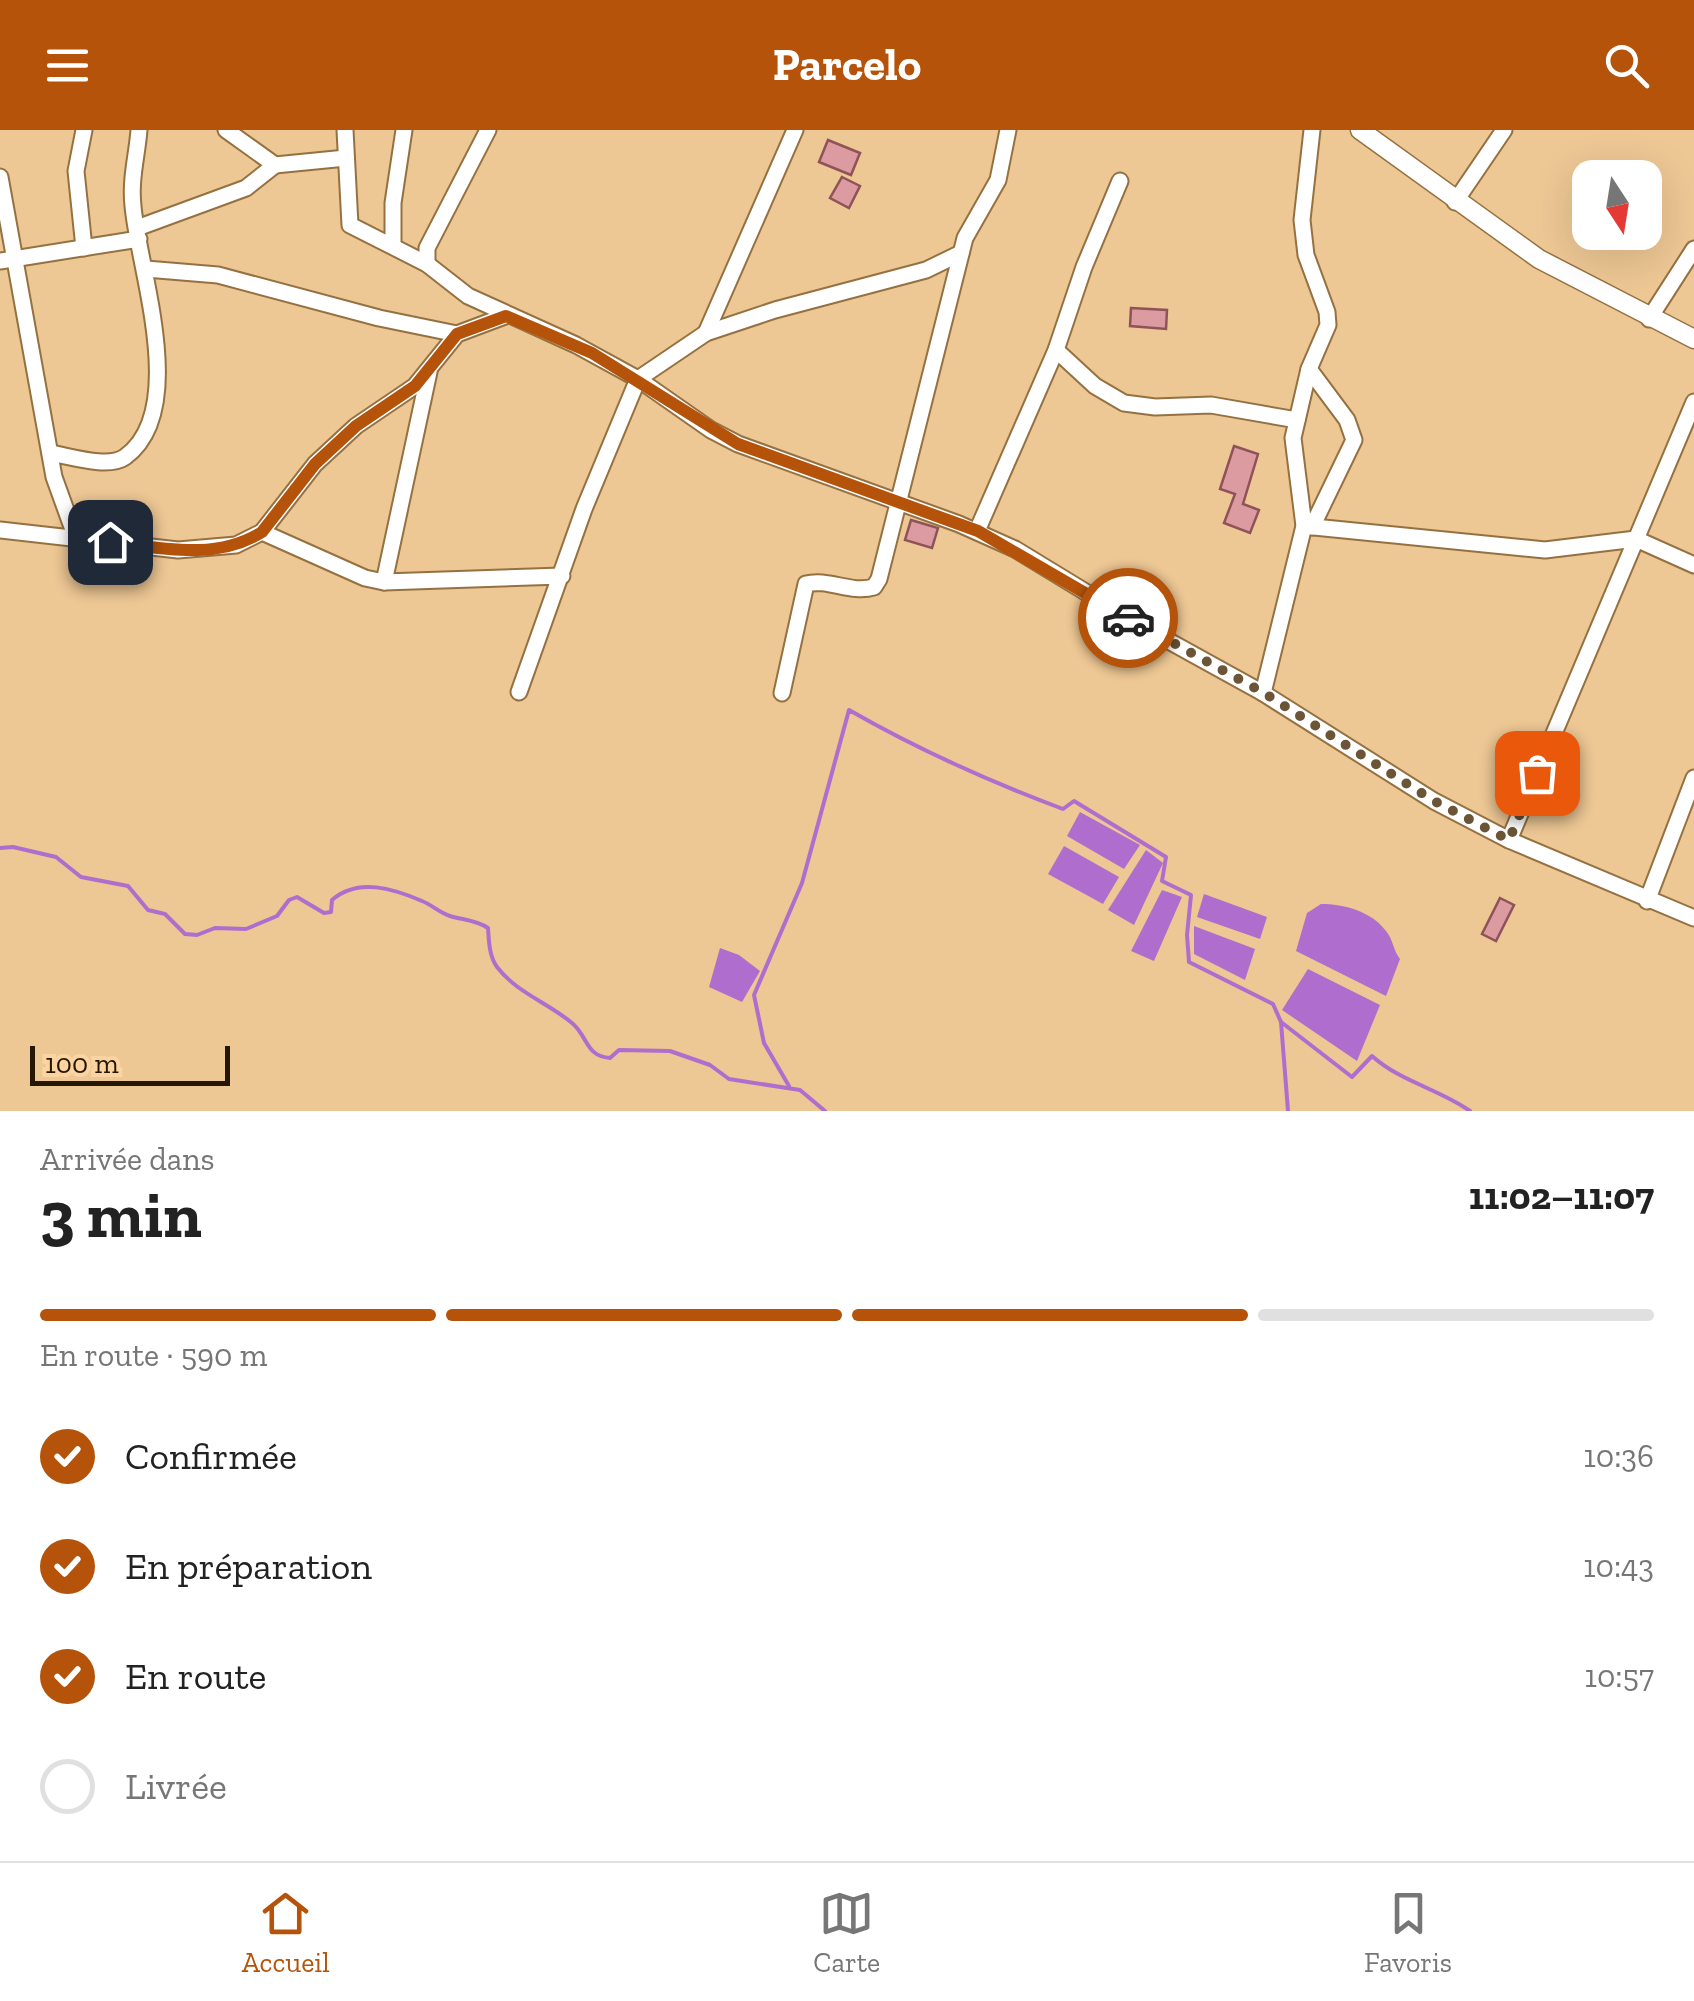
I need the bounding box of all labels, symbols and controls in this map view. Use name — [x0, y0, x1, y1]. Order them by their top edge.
icon: menu — [40, 38, 95, 93]
text: Parcelo — [773, 38, 921, 92]
icon: search — [1599, 38, 1654, 93]
north arrow — [1572, 160, 1662, 250]
map controls — [1572, 160, 1662, 250]
pin — [68, 500, 153, 585]
icon: home — [83, 515, 138, 570]
courier — [1078, 568, 1178, 668]
icon: car — [1101, 591, 1156, 646]
pin — [1495, 731, 1580, 816]
icon: bag — [1510, 746, 1565, 801]
scale bar — [30, 1041, 230, 1086]
text: 100 m — [45, 1047, 119, 1080]
text: Arrivée dans — [40, 1140, 215, 1178]
text: 11:02–11:07 — [1469, 1173, 1654, 1219]
text: 3 min — [40, 1176, 202, 1254]
text: En route · 590 m — [40, 1336, 267, 1374]
icon: check — [40, 1429, 95, 1484]
text: Confirmée — [125, 1433, 297, 1479]
text: 10:36 — [1583, 1437, 1654, 1475]
icon: check — [40, 1539, 95, 1594]
text: En préparation — [125, 1543, 372, 1589]
text: 10:43 — [1583, 1547, 1654, 1585]
icon: check — [40, 1649, 95, 1704]
text: En route — [125, 1653, 266, 1699]
text: 10:57 — [1585, 1657, 1654, 1695]
text: Livrée — [125, 1763, 227, 1809]
tab: Accueil — [242, 1886, 330, 1979]
tab: Carte — [813, 1886, 880, 1979]
tab: Favoris — [1364, 1886, 1452, 1979]

